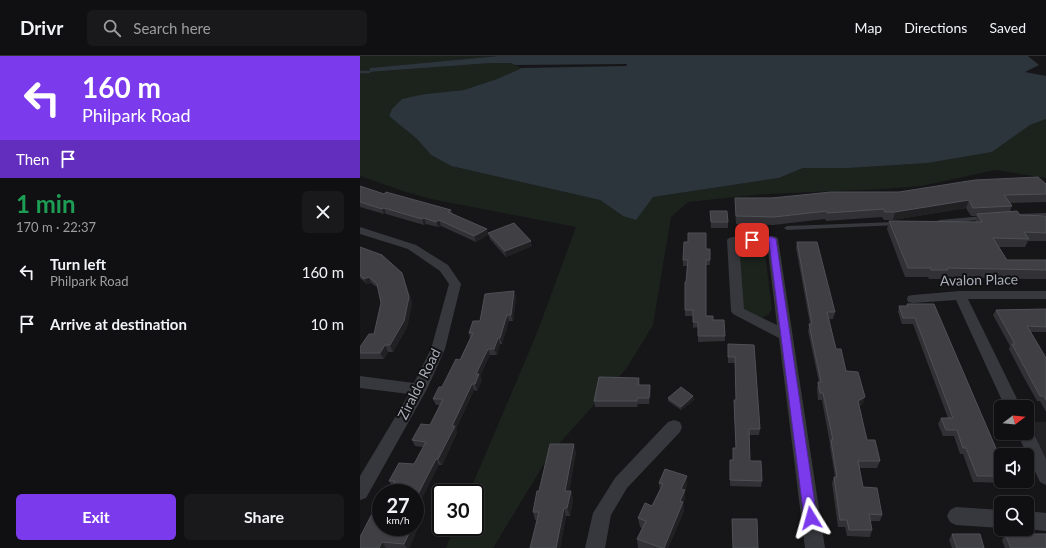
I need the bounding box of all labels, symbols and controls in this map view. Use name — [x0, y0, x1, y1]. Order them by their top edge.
search box — [87, 10, 367, 46]
text: Drivr — [20, 16, 63, 39]
icon: search — [101, 17, 123, 39]
text: Search here — [133, 19, 211, 37]
text: Map — [855, 19, 882, 36]
text: Directions — [904, 19, 967, 36]
text: Saved — [989, 19, 1026, 36]
text: 160 m — [82, 70, 161, 104]
icon: left — [16, 72, 68, 124]
text: Philpark Road — [82, 104, 191, 126]
icon: arrive — [57, 148, 79, 170]
text: Then — [16, 150, 49, 168]
text: 1 min — [16, 189, 76, 218]
button: close — [302, 191, 344, 233]
text: 170 m · 22:37 — [16, 219, 96, 235]
pin — [735, 223, 769, 257]
icon: arrive — [741, 229, 763, 251]
text: Turn left — [50, 255, 106, 273]
icon: left — [16, 261, 38, 283]
text: 160 m — [302, 263, 344, 281]
street label: Avalon Place — [940, 270, 1018, 289]
text: Philpark Road — [50, 273, 128, 289]
icon: arrive — [16, 313, 38, 335]
text: Arrive at destination — [50, 315, 187, 333]
text: 10 m — [310, 315, 344, 333]
street label: Ziraldo Road — [393, 345, 444, 422]
north arrow — [994, 400, 1034, 440]
map controls — [994, 400, 1034, 536]
button: sound — [994, 448, 1034, 488]
speed limit sign: 30 — [432, 484, 484, 536]
text: 27 — [386, 493, 410, 517]
button: Exit — [16, 494, 176, 540]
button: Share — [184, 494, 344, 540]
button: search — [994, 496, 1034, 536]
position arrow — [790, 497, 832, 539]
text: km/h — [386, 514, 410, 526]

